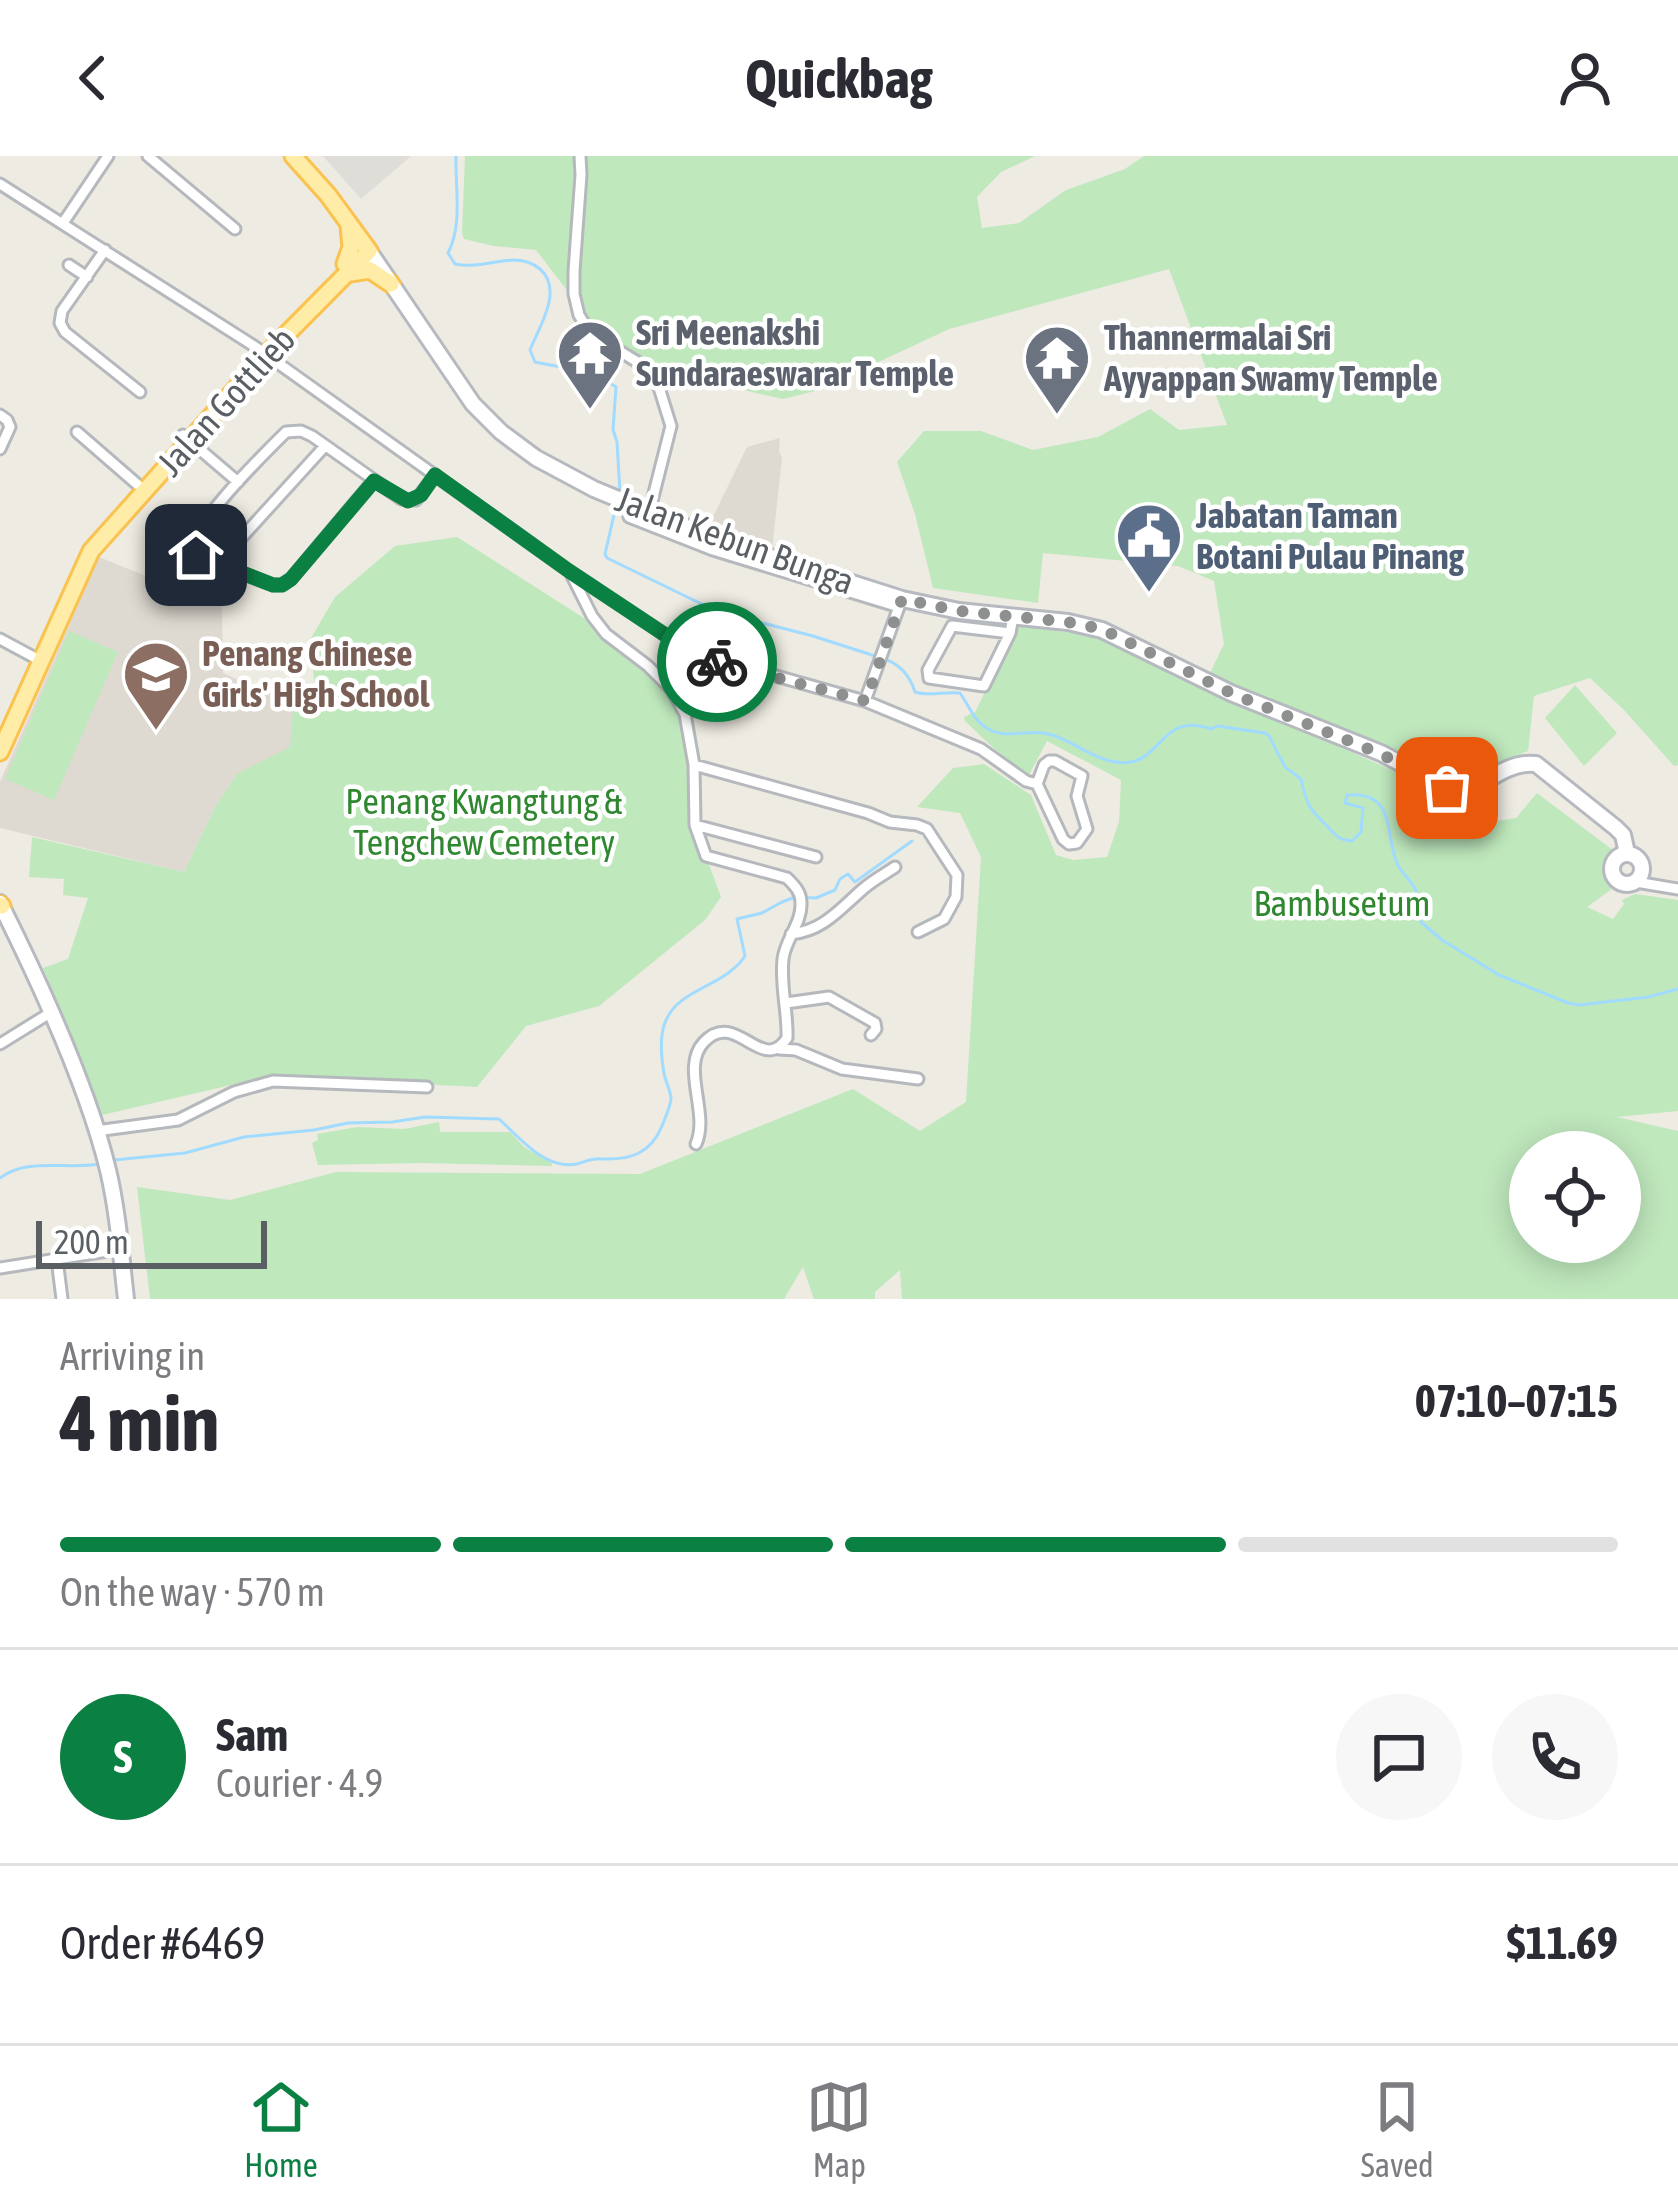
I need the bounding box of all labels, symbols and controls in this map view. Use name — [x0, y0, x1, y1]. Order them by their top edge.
icon: back — [60, 45, 126, 111]
icon: person — [1552, 45, 1618, 111]
text: Quickbag — [745, 48, 933, 109]
place label: Sri Meenakshi Sundaraeswarar Temple — [636, 311, 954, 394]
place label: Thannermalai Sri Ayyappan Swamy Temple — [1103, 316, 1438, 399]
street label: Jalan Gottlieb — [149, 318, 303, 484]
temple icon: Sri Meenakshi Sundaraeswarar Temple — [555, 318, 625, 412]
temple icon: Thannermalai Sri Ayyappan Swamy Temple — [1022, 323, 1092, 417]
street label: Jalan Kebun Bunga — [610, 477, 860, 603]
place label: Jabatan Taman Botani Pulau Pinang — [1195, 494, 1465, 577]
public building icon: Jabatan Taman Botani Pulau Pinang — [1114, 501, 1184, 595]
pin — [145, 504, 247, 606]
icon: home — [163, 522, 229, 588]
courier — [657, 602, 777, 722]
icon: bike — [684, 629, 750, 695]
place label: Penang Chinese Girls' High School — [202, 632, 430, 715]
school or university icon: Penang Chinese Girls' High School — [121, 639, 191, 733]
pin — [1396, 737, 1498, 839]
icon: bag — [1414, 755, 1480, 821]
park label: Penang Kwangtung & Tengchew Cemetery — [345, 780, 623, 863]
park label: Bambusetum — [1254, 882, 1430, 924]
map controls — [1509, 1131, 1641, 1263]
button: locate — [1509, 1131, 1641, 1263]
scale bar — [36, 1215, 267, 1268]
text: 200 m — [54, 1223, 129, 1261]
text: Arriving in — [60, 1334, 205, 1378]
text: 07:10–07:15 — [1415, 1375, 1618, 1427]
text: 4 min — [60, 1378, 219, 1468]
text: On the way · 570 m — [60, 1570, 325, 1614]
button: chat — [1336, 1694, 1462, 1820]
button: phone — [1492, 1694, 1618, 1820]
text: Sam — [216, 1709, 288, 1761]
text: S — [114, 1731, 132, 1783]
text: Courier · 4.9 — [216, 1761, 383, 1805]
text: Order #6469 — [60, 1917, 265, 1969]
text: $11.69 — [1506, 1917, 1618, 1969]
tab: Home — [244, 2074, 318, 2184]
tab: Map — [806, 2074, 872, 2184]
tab: Saved — [1361, 2074, 1434, 2184]

